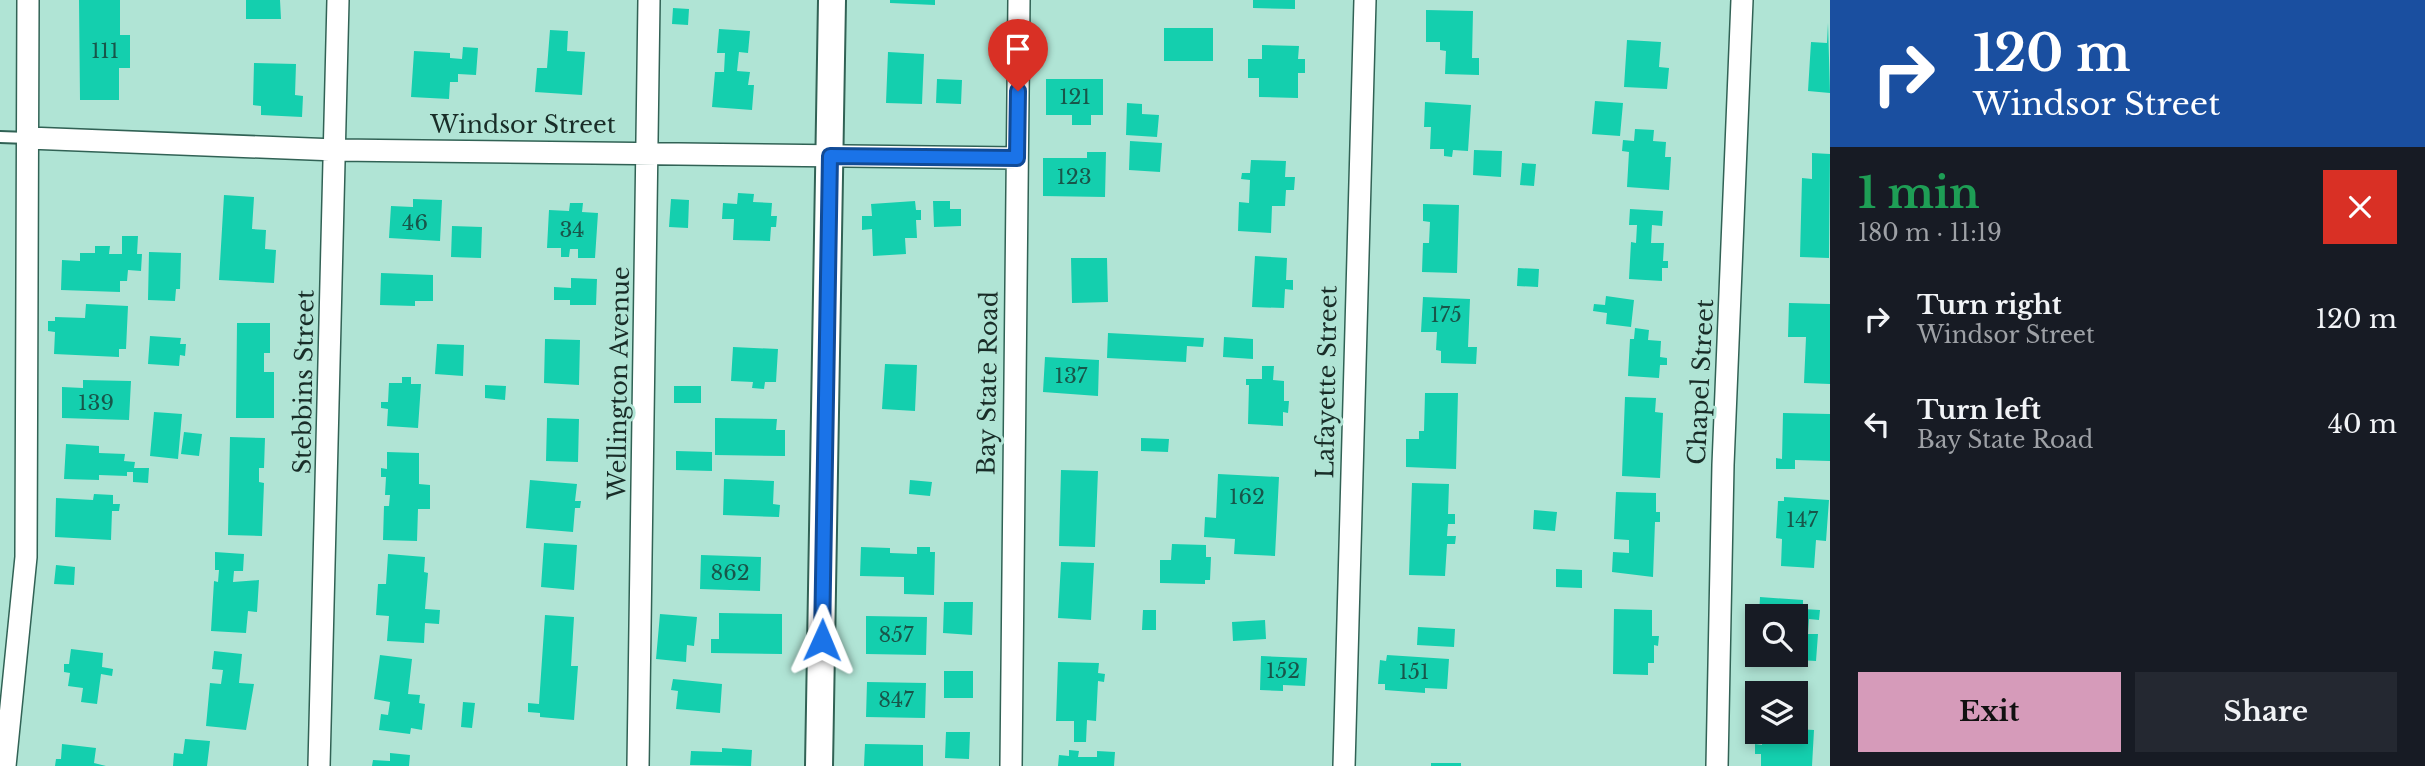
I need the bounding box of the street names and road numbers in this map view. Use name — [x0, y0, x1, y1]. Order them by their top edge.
street label: Windsor Street — [429, 110, 616, 139]
street label: Wellington Avenue — [602, 266, 635, 501]
street label: Lafayette Street — [1310, 285, 1343, 479]
street label: Stebbins Street — [287, 290, 320, 474]
street label: Bay State Road — [971, 291, 1004, 475]
street label: Chapel Street — [1682, 298, 1719, 466]

